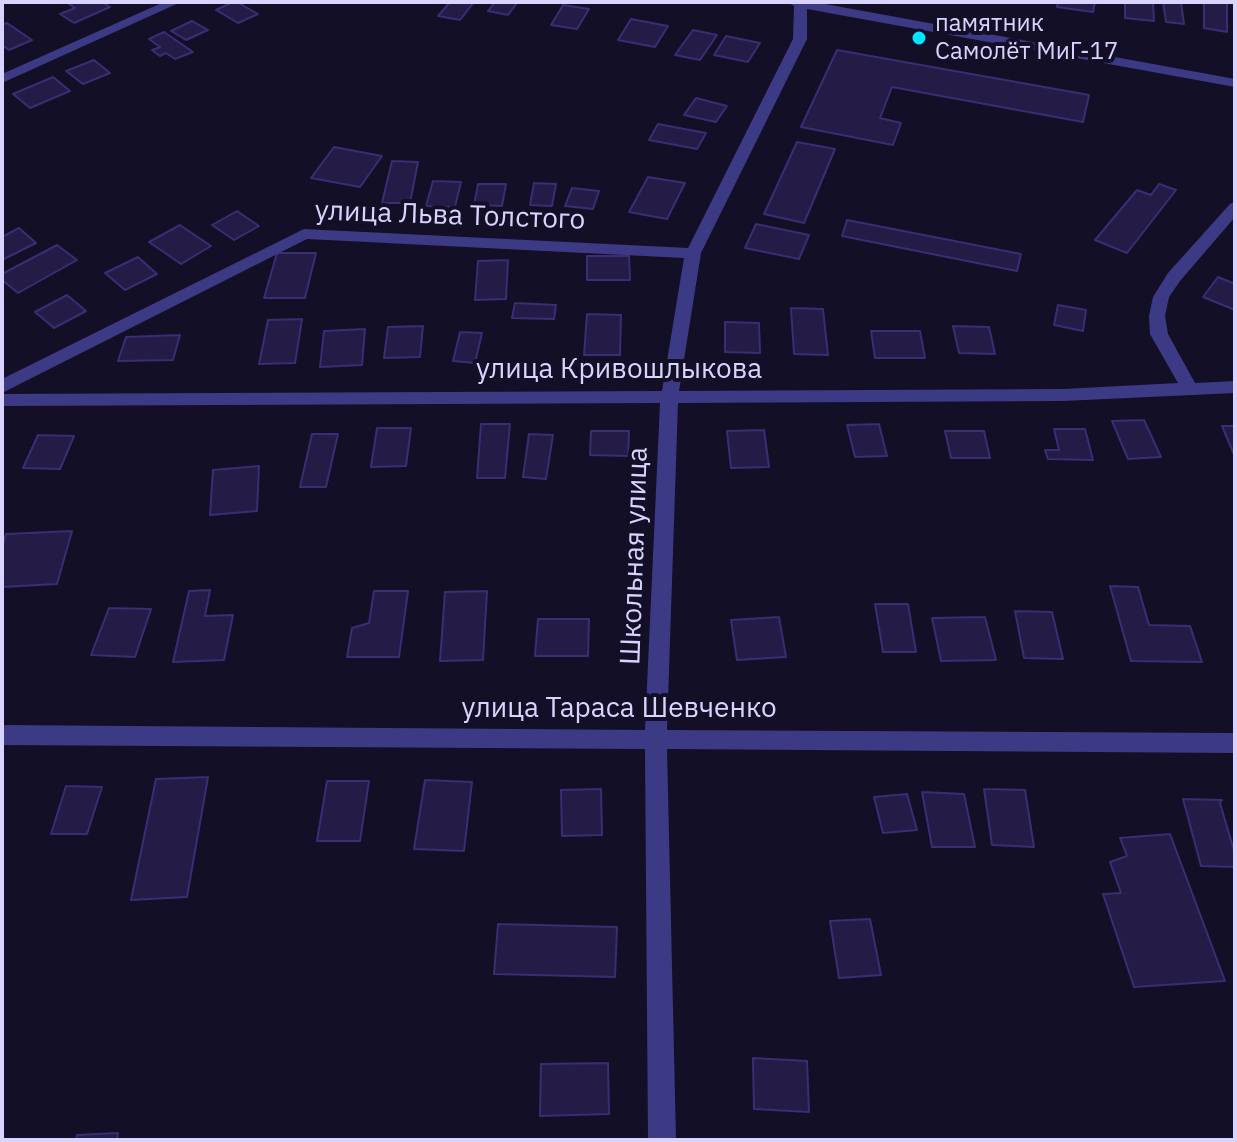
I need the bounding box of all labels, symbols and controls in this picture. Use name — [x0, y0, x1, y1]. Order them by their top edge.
place label: памятник Самолёт МиГ-17 — [935, 10, 1118, 66]
marker: памятник Самолёт МиГ-17 — [910, 29, 928, 47]
street label: улица Льва Толстого — [314, 194, 586, 238]
street label: улица Кривошлыкова — [476, 353, 762, 387]
street label: Школьная улица — [614, 446, 656, 666]
street label: улица Тараса Шевченко — [461, 692, 777, 726]

